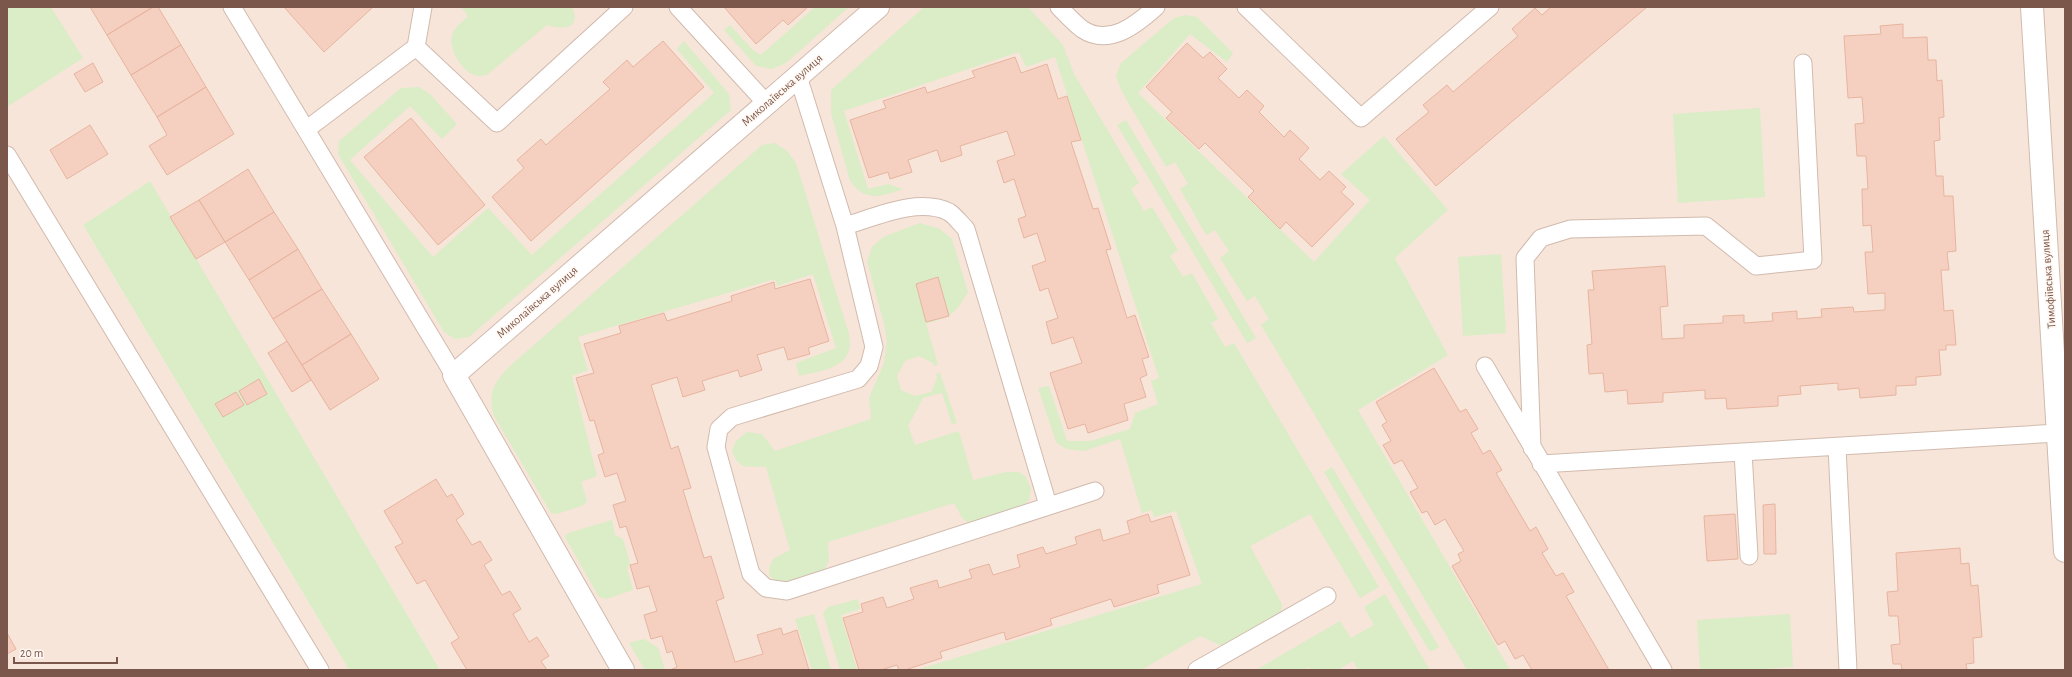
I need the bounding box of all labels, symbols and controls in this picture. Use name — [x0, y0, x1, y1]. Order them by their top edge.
street label: Миколаївська вулиця — [739, 52, 825, 129]
street label: Тимофіївська вулиця — [2039, 229, 2058, 329]
street label: Миколаївська вулиця — [494, 264, 580, 341]
scale bar — [14, 639, 117, 665]
text: 20 m — [20, 647, 43, 659]

